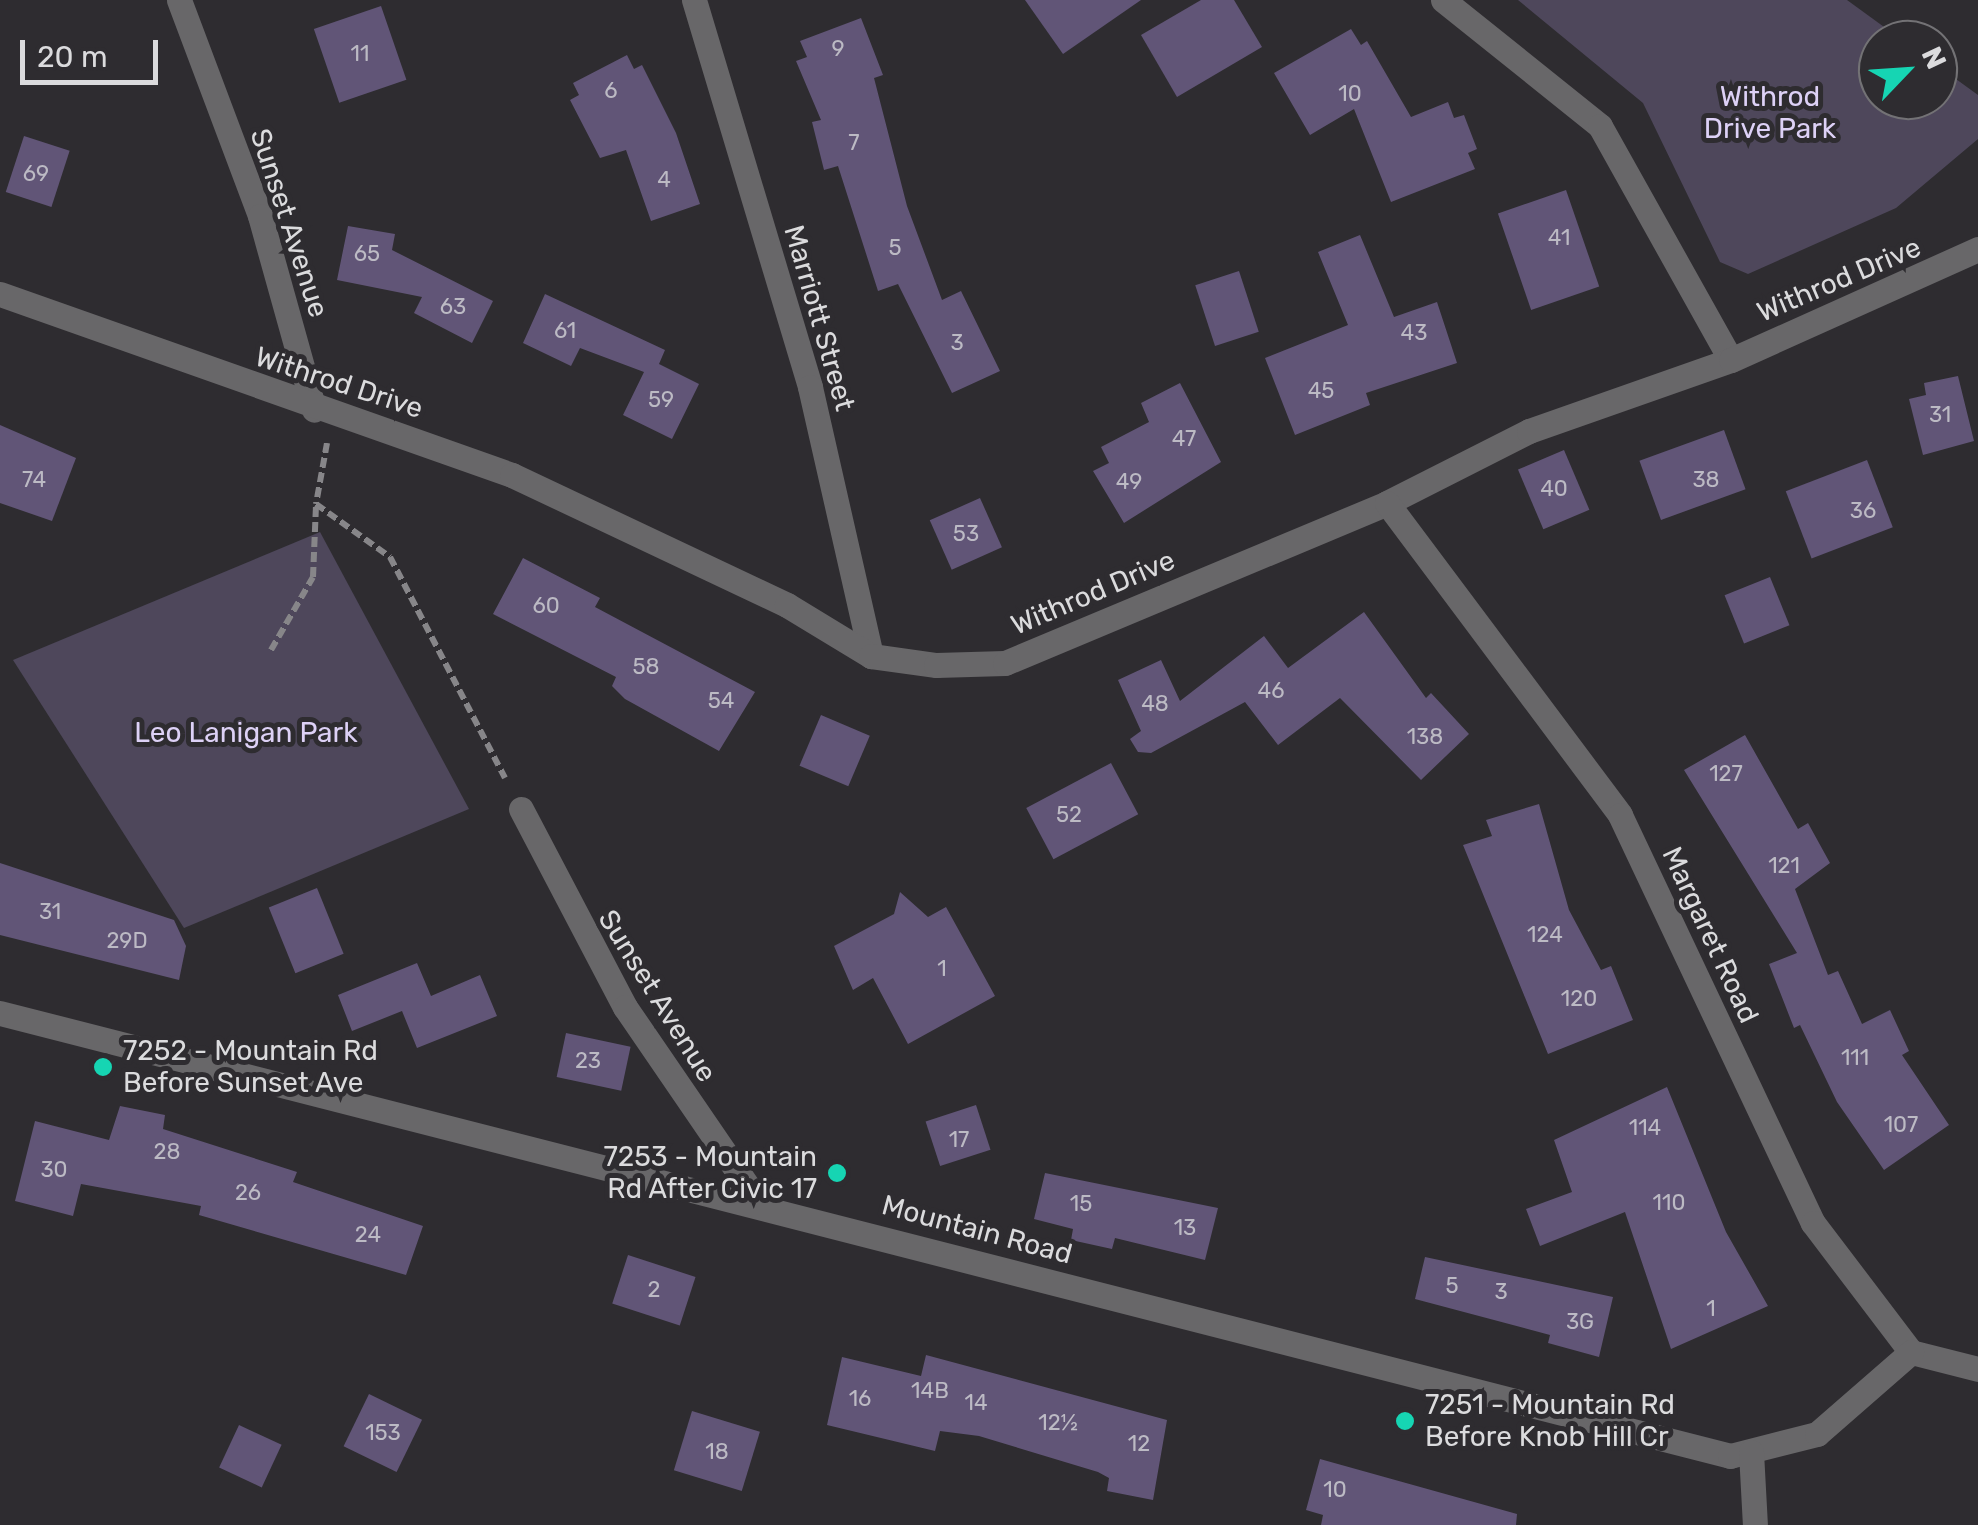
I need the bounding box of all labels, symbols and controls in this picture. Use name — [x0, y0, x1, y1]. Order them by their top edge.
scale bar — [25, 20, 162, 82]
north arrow — [1858, 20, 1958, 120]
house number: 9 — [831, 36, 845, 62]
text: 20 m — [37, 39, 108, 75]
house number: 11 — [351, 41, 369, 67]
text: N — [1915, 42, 1953, 74]
house number: 6 — [604, 78, 618, 104]
park label: Withrod Drive Park — [1704, 80, 1836, 146]
house number: 10 — [1338, 81, 1362, 107]
street label: Sunset Avenue — [243, 124, 335, 322]
house number: 7 — [848, 130, 860, 156]
house number: 69 — [23, 161, 49, 187]
house number: 4 — [657, 167, 671, 193]
street label: Marriott Street — [776, 221, 862, 415]
house number: 41 — [1548, 225, 1570, 251]
street label: Withrod Drive — [1752, 230, 1926, 330]
house number: 5 — [888, 235, 902, 261]
house number: 65 — [354, 241, 380, 267]
house number: 63 — [440, 294, 466, 320]
house number: 61 — [554, 318, 576, 344]
house number: 43 — [1401, 320, 1427, 346]
house number: 3 — [950, 330, 964, 356]
street label: Withrod Drive — [251, 340, 427, 426]
house number: 45 — [1308, 378, 1334, 404]
house number: 59 — [648, 387, 674, 413]
house number: 31 — [1929, 402, 1951, 428]
house number: 47 — [1172, 426, 1196, 452]
house number: 74 — [22, 467, 46, 493]
house number: 38 — [1692, 467, 1720, 493]
house number: 49 — [1116, 469, 1142, 495]
house number: 40 — [1540, 476, 1568, 502]
house number: 36 — [1850, 498, 1876, 524]
house number: 53 — [953, 521, 979, 547]
street label: Withrod Drive — [1006, 543, 1180, 643]
house number: 60 — [532, 593, 560, 619]
house number: 58 — [632, 654, 660, 680]
house number: 46 — [1258, 678, 1284, 704]
house number: 54 — [708, 688, 734, 714]
house number: 48 — [1141, 691, 1169, 717]
park label: Leo Lanigan Park — [134, 716, 358, 750]
house number: 138 — [1407, 724, 1443, 750]
house number: 127 — [1709, 761, 1743, 787]
house number: 52 — [1056, 802, 1082, 828]
street label: Margaret Road — [1655, 842, 1765, 1028]
house number: 121 — [1768, 853, 1800, 879]
house number: 31 — [39, 899, 61, 925]
street label: Sunset Avenue — [591, 904, 723, 1088]
house number: 124 — [1527, 922, 1563, 948]
house number: 29D — [106, 928, 148, 954]
house number: 1 — [937, 956, 947, 982]
house number: 120 — [1561, 986, 1597, 1012]
place label: 7252 - Mountain Rd Before Sunset Ave — [123, 1034, 378, 1100]
house number: 111 — [1841, 1045, 1869, 1071]
house number: 23 — [575, 1048, 601, 1074]
marker: 7252 - Mountain Rd Before Sunset Ave — [92, 1056, 114, 1078]
house number: 107 — [1884, 1112, 1918, 1138]
house number: 114 — [1629, 1115, 1661, 1141]
house number: 17 — [949, 1127, 969, 1153]
house number: 28 — [154, 1139, 180, 1165]
place label: 7253 - Mountain Rd After Civic 17 — [603, 1140, 817, 1206]
house number: 30 — [40, 1157, 68, 1183]
marker: 7253 - Mountain Rd After Civic 17 — [826, 1162, 848, 1184]
house number: 26 — [235, 1180, 261, 1206]
street label: Mountain Road — [878, 1189, 1076, 1271]
house number: 110 — [1653, 1190, 1685, 1216]
house number: 15 — [1070, 1191, 1092, 1217]
house number: 13 — [1174, 1215, 1196, 1241]
house number: 24 — [355, 1222, 381, 1248]
house number: 5 — [1445, 1273, 1459, 1299]
house number: 2 — [648, 1277, 660, 1303]
house number: 3 — [1494, 1279, 1508, 1305]
house number: 1 — [1706, 1296, 1716, 1322]
house number: 3G — [1566, 1309, 1594, 1335]
house number: 14B — [911, 1378, 949, 1404]
house number: 16 — [849, 1386, 871, 1412]
place label: 7251 - Mountain Rd Before Knob Hill Cr — [1425, 1388, 1675, 1454]
house number: 14 — [964, 1390, 988, 1416]
house number: 12½ — [1038, 1410, 1078, 1436]
marker: 7251 - Mountain Rd Before Knob Hill Cr — [1394, 1410, 1416, 1432]
house number: 153 — [365, 1420, 401, 1446]
house number: 12 — [1128, 1431, 1150, 1457]
house number: 18 — [705, 1439, 729, 1465]
house number: 10 — [1323, 1477, 1347, 1503]

